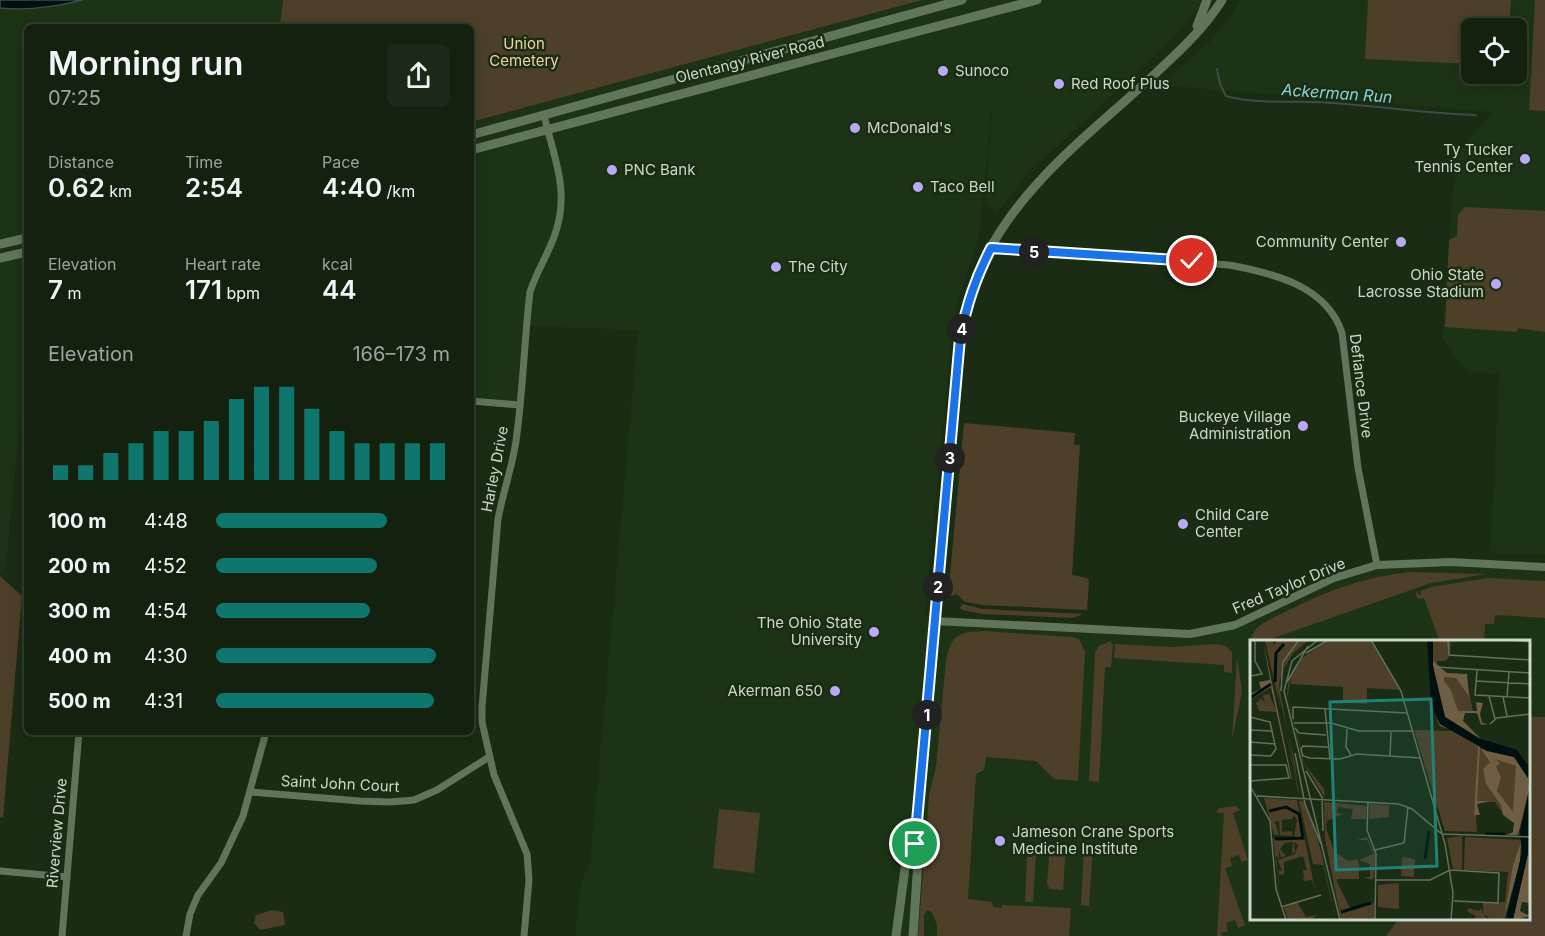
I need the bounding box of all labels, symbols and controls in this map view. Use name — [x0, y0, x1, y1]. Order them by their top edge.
map controls — [1461, 18, 1527, 84]
button: locate — [1461, 18, 1527, 84]
street label: Olentangy River Road — [673, 32, 826, 87]
park label: Union Cemetery — [489, 34, 559, 70]
text: Morning run — [48, 43, 243, 83]
button: share — [387, 44, 450, 107]
place label: Sunoco — [955, 61, 1009, 80]
marker: Sunoco — [936, 64, 950, 78]
place label: Red Roof Plus — [1071, 74, 1170, 93]
marker: Red Roof Plus — [1052, 77, 1066, 91]
water label: Ackerman Run — [1280, 79, 1393, 107]
text: 07:25 — [48, 86, 101, 110]
place label: McDonald's — [867, 118, 952, 137]
marker: McDonald's — [848, 121, 862, 135]
place label: Ty Tucker Tennis Center — [1415, 140, 1513, 176]
text: Distance — [48, 152, 114, 172]
text: Time — [185, 152, 223, 172]
text: Pace — [322, 152, 360, 172]
marker: Ty Tucker Tennis Center — [1518, 152, 1532, 166]
place label: PNC Bank — [624, 160, 696, 179]
marker: PNC Bank — [605, 163, 619, 177]
text: 0.62 — [48, 172, 105, 203]
text: 2:54 — [185, 172, 243, 203]
text: 4:40 — [322, 172, 382, 203]
place label: Taco Bell — [930, 177, 995, 196]
marker: Taco Bell — [911, 180, 925, 194]
text: km — [105, 181, 132, 201]
text: /km — [382, 181, 415, 201]
place label: Community Center — [1256, 232, 1389, 251]
pin — [1166, 235, 1217, 286]
marker: Community Center — [1394, 235, 1408, 249]
pin: 5 — [1019, 237, 1049, 267]
text: 5 — [1029, 242, 1039, 262]
icon: check — [1175, 244, 1208, 277]
text: Elevation — [48, 254, 117, 274]
text: Heart rate — [185, 254, 261, 274]
text: kcal — [322, 254, 353, 274]
place label: The City — [788, 257, 848, 276]
marker: The City — [769, 260, 783, 274]
place label: Ohio State Lacrosse Stadium — [1357, 265, 1484, 301]
text: 7 — [48, 274, 63, 305]
text: 171 — [185, 274, 222, 305]
text: 44 — [322, 274, 357, 305]
marker: Ohio State Lacrosse Stadium — [1489, 277, 1503, 291]
text: m — [63, 283, 82, 303]
text: bpm — [222, 283, 260, 303]
pin: 4 — [947, 314, 977, 344]
text: 4 — [957, 319, 967, 339]
street label: Defiance Drive — [1346, 333, 1377, 439]
text: Elevation — [48, 342, 134, 366]
text: 166–173 m — [352, 342, 450, 366]
place label: Buckeye Village Administration — [1179, 407, 1291, 443]
marker: Buckeye Village Administration — [1296, 419, 1310, 433]
street label: Harley Drive — [477, 424, 512, 514]
pin: 3 — [935, 443, 965, 473]
text: 3 — [945, 448, 955, 468]
place label: Child Care Center — [1195, 505, 1269, 541]
text: 100 m — [48, 509, 107, 533]
text: 4:48 — [144, 509, 188, 533]
marker: Child Care Center — [1176, 517, 1190, 531]
street label: Fred Taylor Drive — [1229, 553, 1348, 618]
text: 200 m — [48, 554, 111, 578]
text: 4:52 — [144, 554, 187, 578]
pin: 2 — [923, 572, 953, 602]
text: 2 — [933, 577, 943, 597]
text: 300 m — [48, 599, 111, 623]
text: 4:54 — [144, 599, 188, 623]
place label: The Ohio State University — [757, 613, 863, 649]
marker: The Ohio State University — [867, 625, 881, 639]
inset map — [1250, 640, 1530, 921]
text: 400 m — [48, 644, 112, 668]
text: 4:30 — [144, 644, 188, 668]
place label: Akerman 650 — [728, 681, 823, 700]
marker: Akerman 650 — [828, 684, 842, 698]
text: 500 m — [48, 689, 111, 713]
text: 4:31 — [144, 689, 183, 713]
pin: 1 — [912, 700, 942, 730]
text: 1 — [924, 705, 930, 725]
street label: Saint John Court — [280, 771, 400, 796]
street label: Riverview Drive — [42, 777, 71, 889]
pin — [889, 818, 940, 869]
place label: Jameson Crane Sports Medicine Institute — [1012, 822, 1174, 858]
icon: arrive — [898, 827, 931, 860]
marker: Jameson Crane Sports Medicine Institute — [993, 834, 1007, 848]

